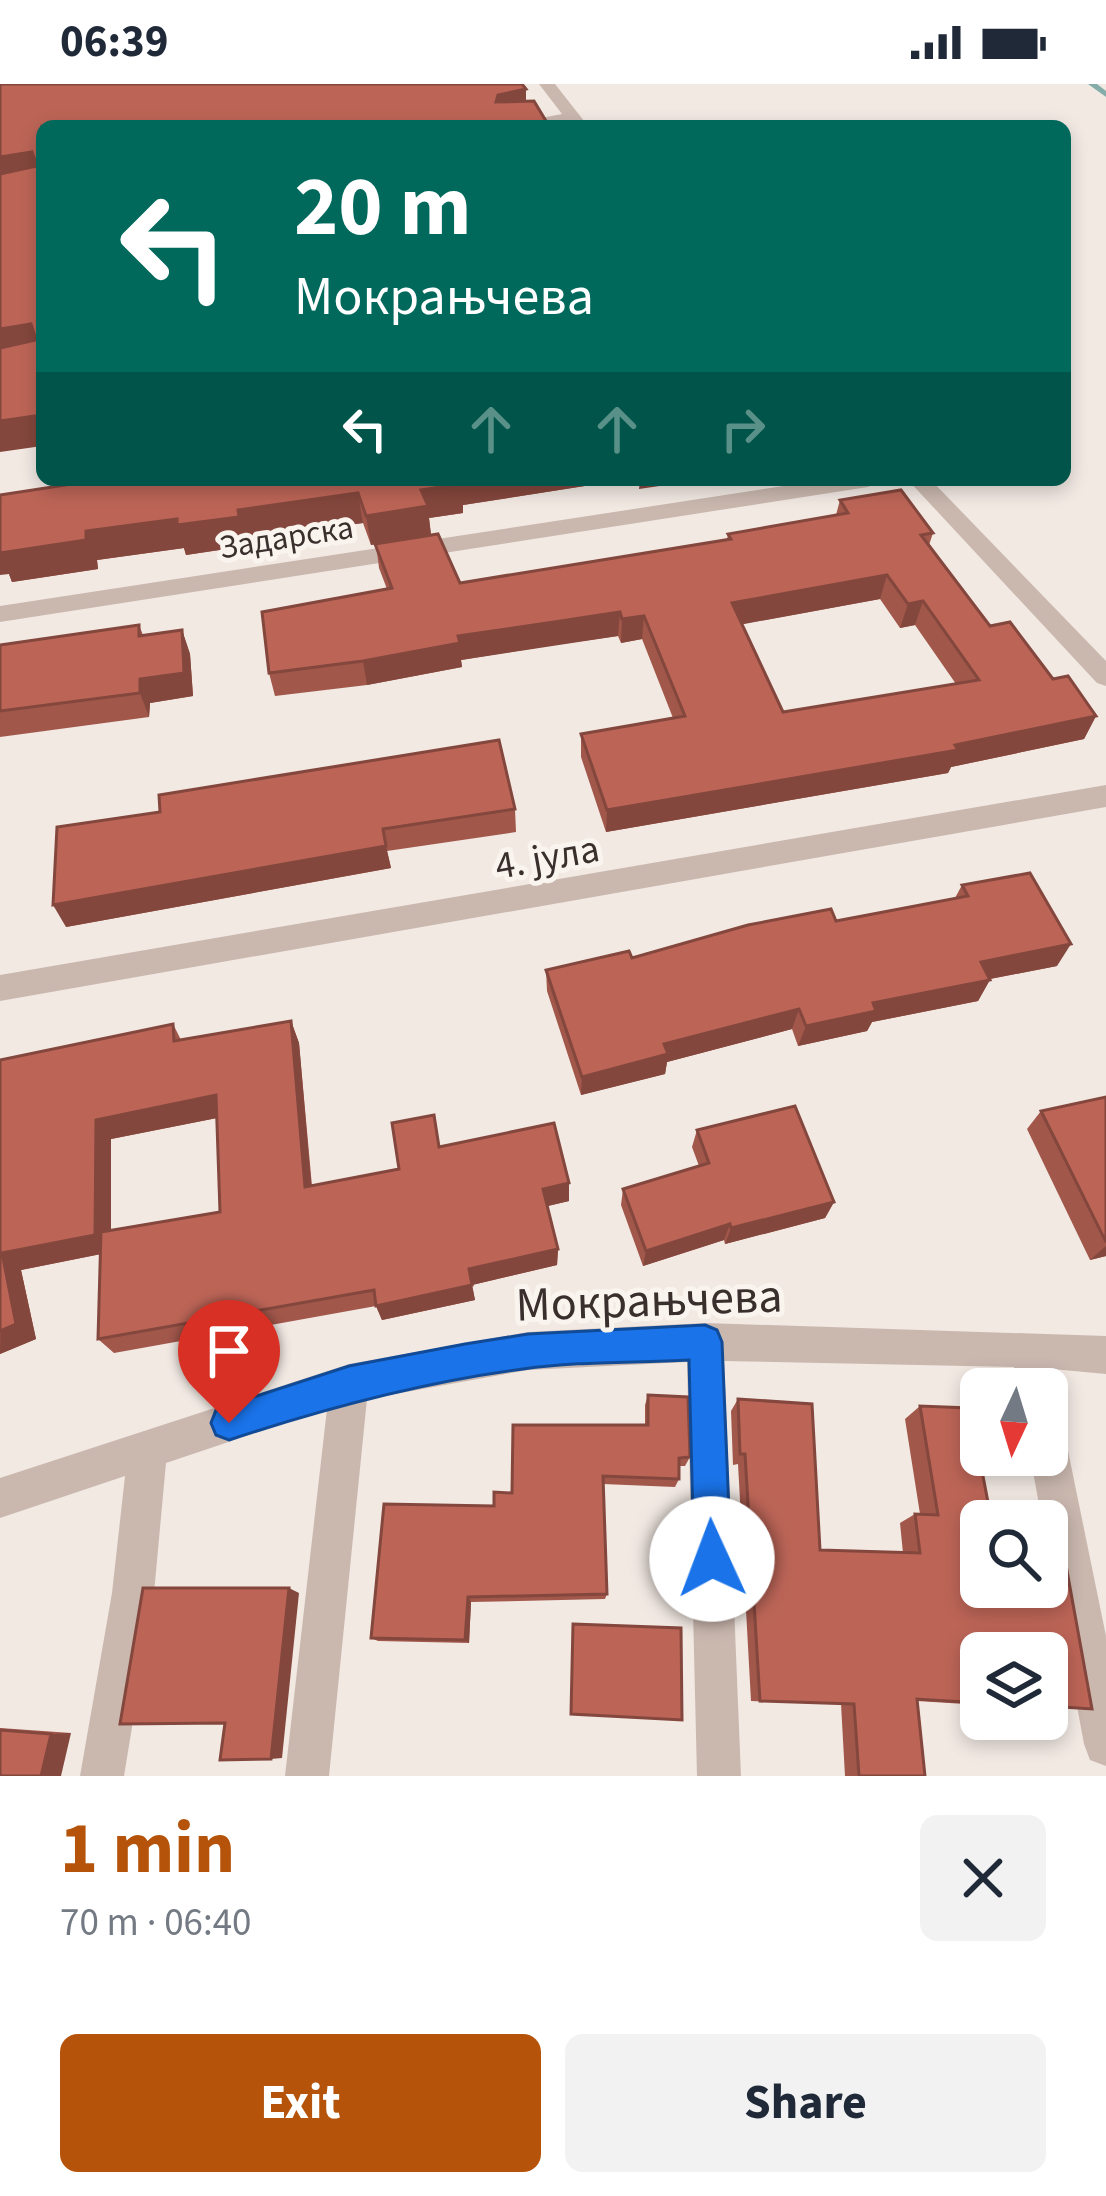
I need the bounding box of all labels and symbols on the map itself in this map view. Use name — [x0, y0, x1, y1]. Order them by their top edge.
street label: Задарска — [216, 504, 357, 571]
street label: 4. јула — [491, 821, 604, 895]
street label: Мокрањчева — [515, 1262, 783, 1340]
pin — [178, 1300, 280, 1423]
north arrow — [960, 1368, 1068, 1476]
position arrow — [649, 1496, 775, 1622]

